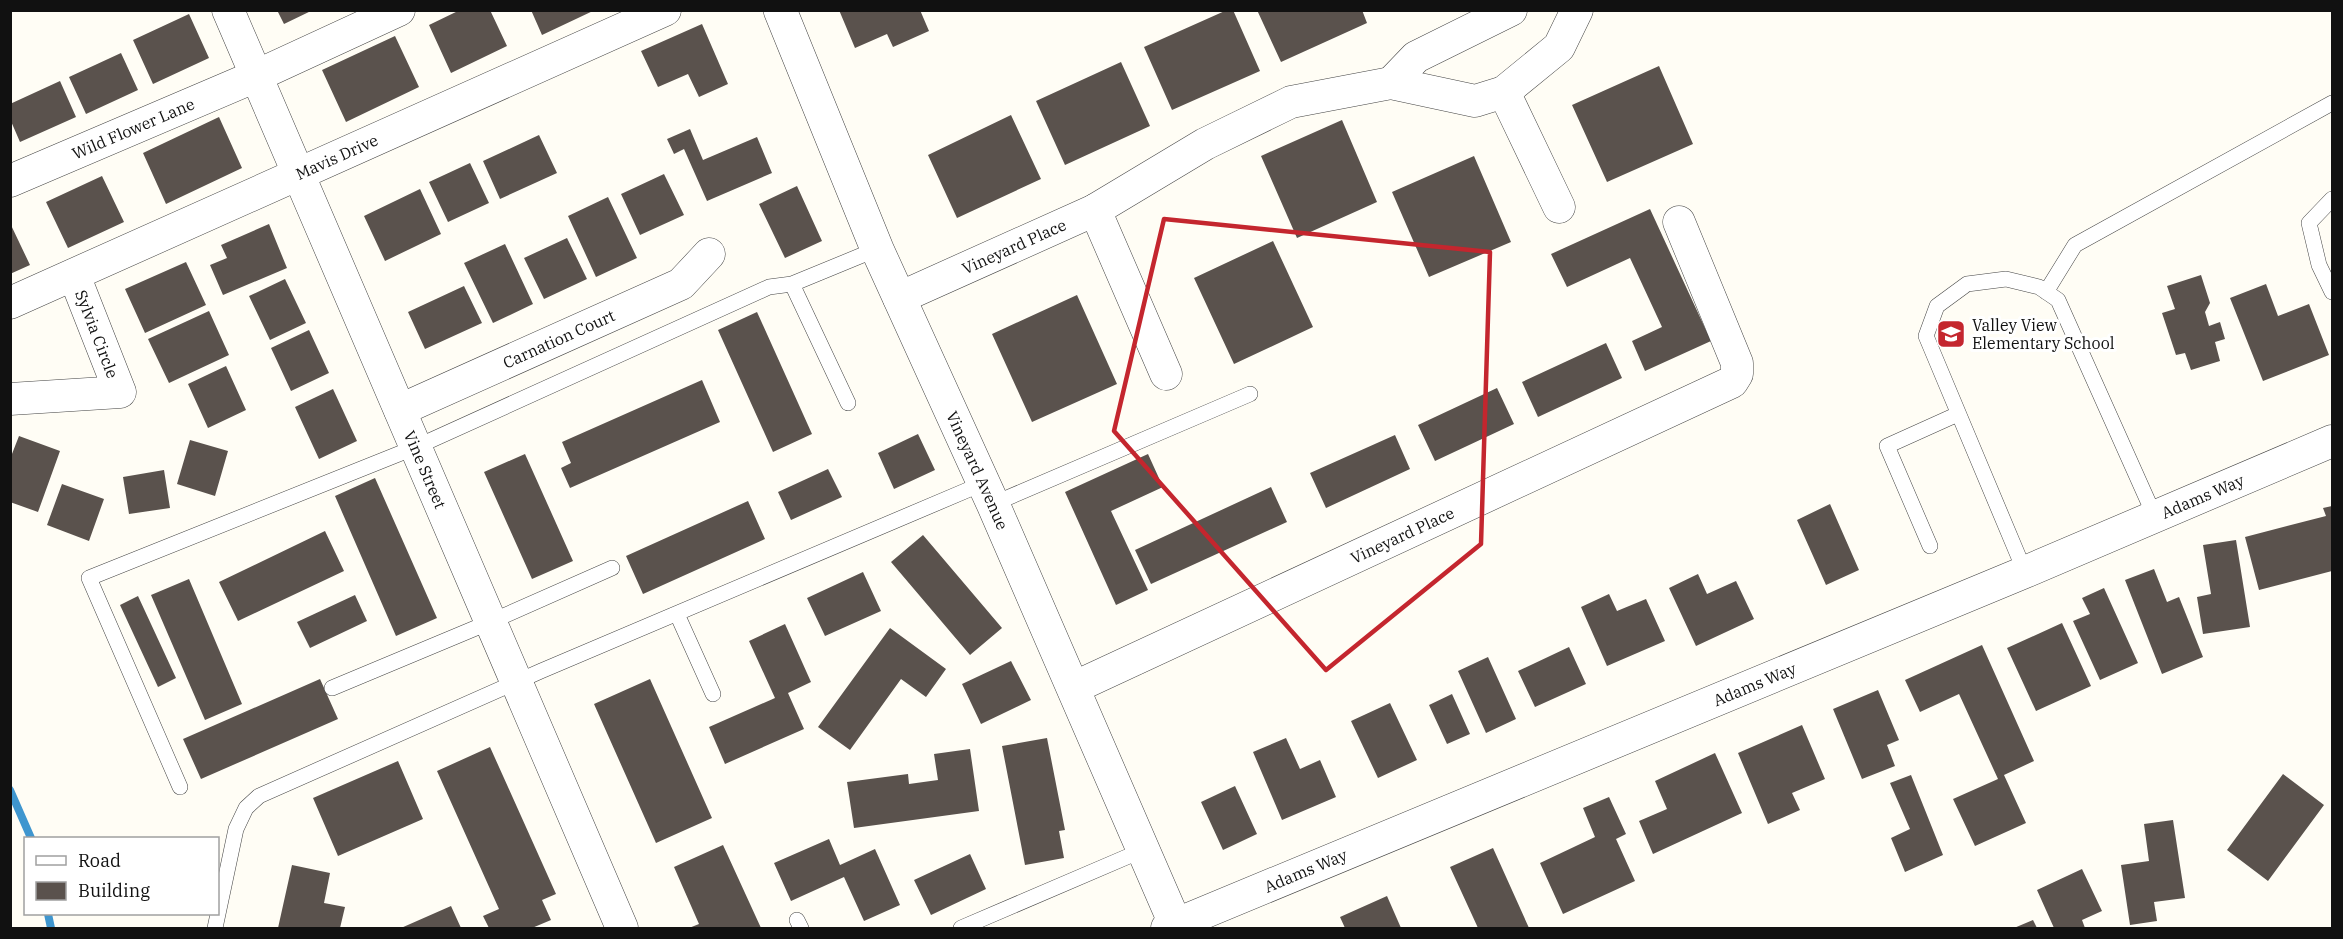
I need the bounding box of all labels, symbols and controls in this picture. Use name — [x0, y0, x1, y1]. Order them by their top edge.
street label: Wild Flower Lane — [69, 93, 197, 163]
street label: Mavis Drive — [293, 130, 381, 184]
street label: Vineyard Place — [959, 214, 1069, 278]
street label: Sylvia Circle — [71, 287, 123, 381]
street label: Carnation Court — [500, 305, 618, 373]
place label: Valley View Elementary School — [1972, 315, 2115, 353]
school or university icon: Valley View Elementary School — [1935, 318, 1967, 350]
street label: Vineyard Avenue — [942, 408, 1013, 533]
street label: Vine Street — [400, 427, 451, 512]
street label: Adams Way — [2158, 470, 2247, 523]
street label: Vineyard Place — [1347, 502, 1457, 568]
street label: Adams Way — [1710, 658, 1799, 710]
legend — [24, 837, 219, 915]
street label: Adams Way — [1261, 844, 1350, 897]
text: Road — [78, 849, 121, 872]
text: Building — [78, 879, 150, 902]

